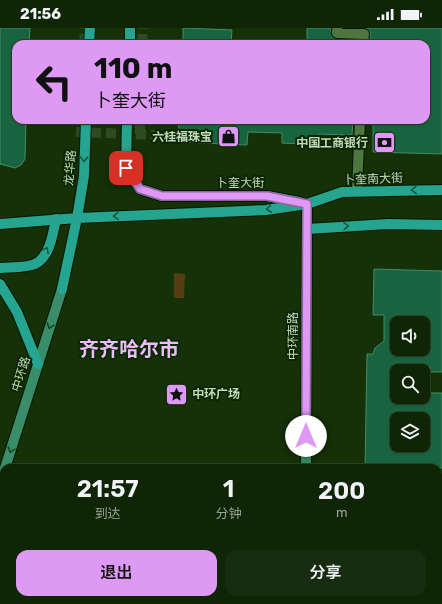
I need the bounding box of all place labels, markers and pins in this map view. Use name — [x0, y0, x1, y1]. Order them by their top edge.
shop icon: 六桂福珠宝 — [215, 124, 241, 150]
place label: 六桂福珠宝 — [152, 130, 212, 144]
bank icon: 中国工商银行 — [371, 130, 397, 156]
place label: 中国工商银行 — [296, 136, 368, 150]
pin — [109, 151, 143, 185]
place icon: 中环广场 — [164, 381, 190, 407]
place label: 中环广场 — [192, 387, 240, 401]

